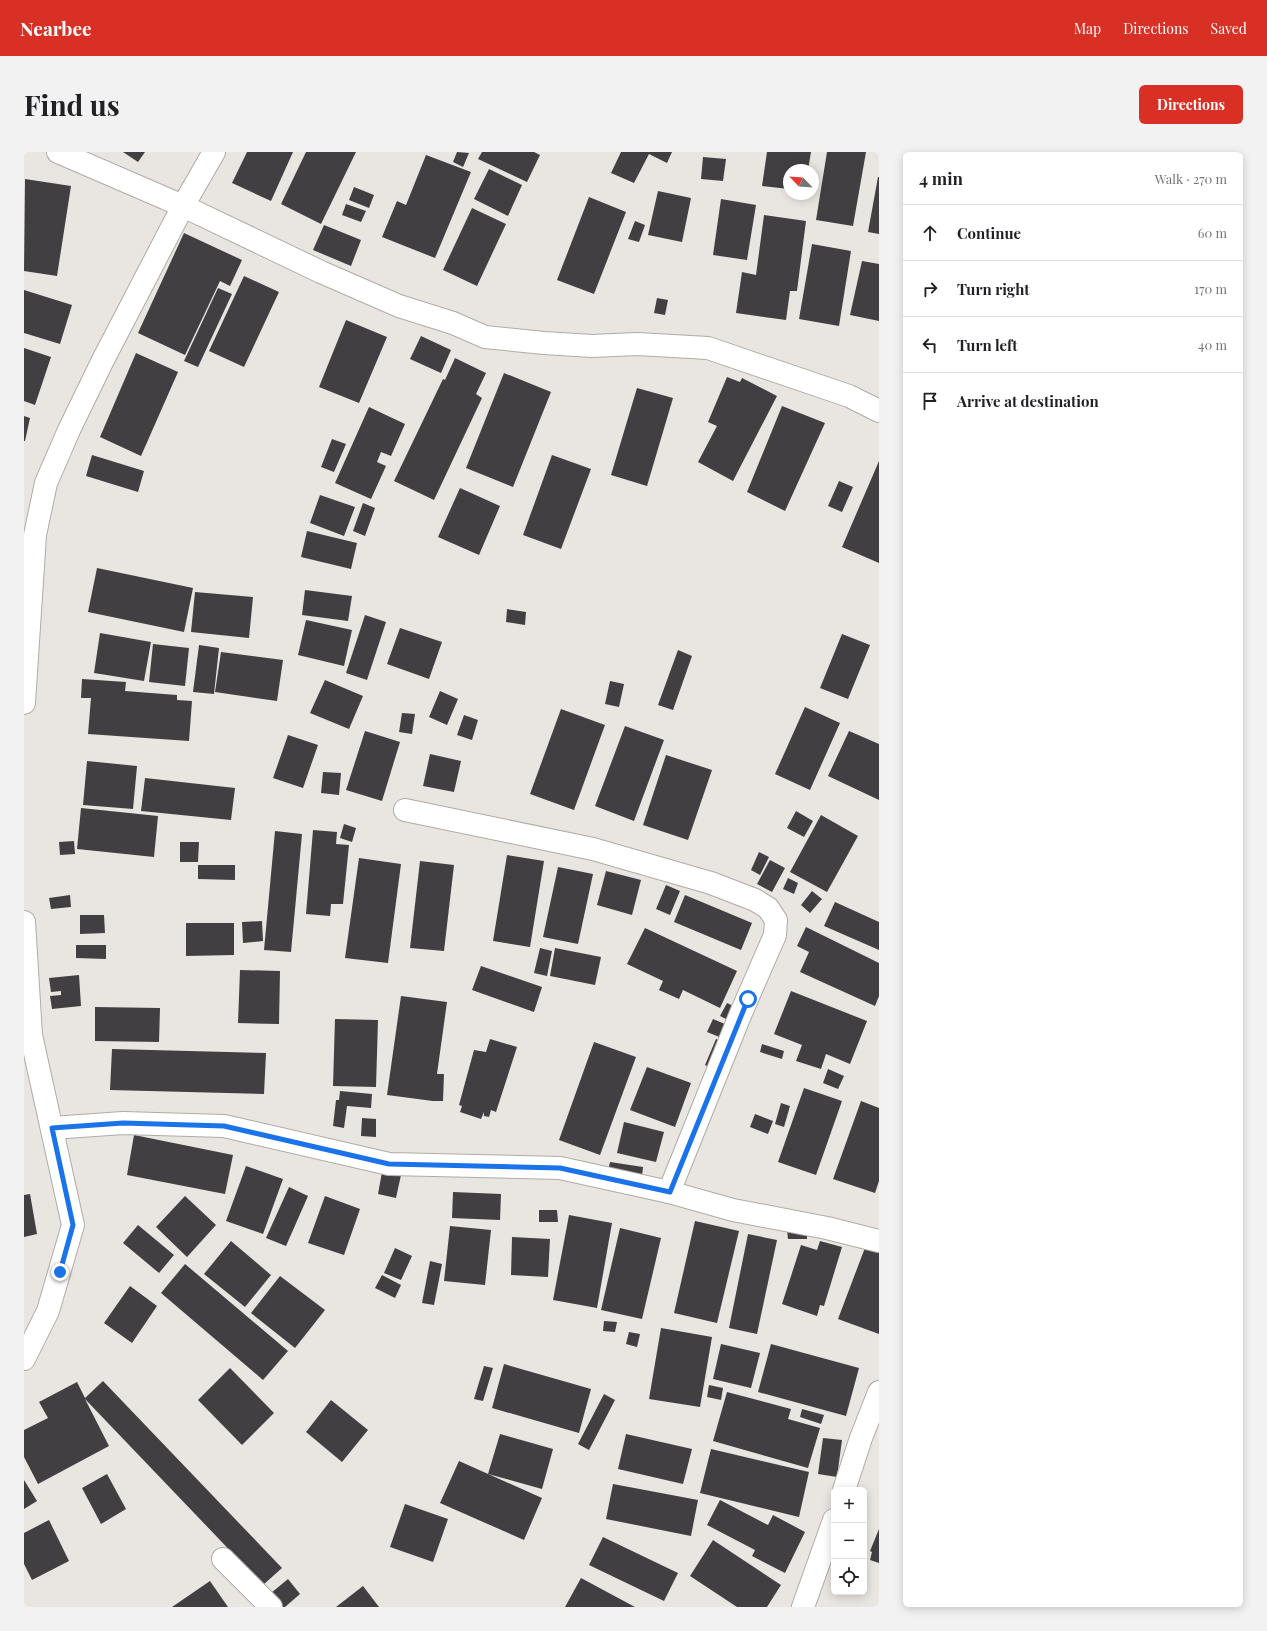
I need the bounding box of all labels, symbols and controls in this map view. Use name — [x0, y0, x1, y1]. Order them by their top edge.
text: Nearbee — [20, 15, 92, 41]
text: Map — [1074, 19, 1101, 38]
text: Directions — [1123, 19, 1189, 38]
text: Saved — [1211, 19, 1247, 38]
button: Directions — [1139, 85, 1243, 124]
text: Find us — [24, 86, 120, 123]
north arrow — [783, 164, 819, 200]
text: 4 min — [919, 167, 963, 189]
text: Walk · 270 m — [1155, 170, 1227, 187]
icon: ahead — [919, 222, 941, 244]
text: Continue — [957, 223, 1021, 243]
text: 60 m — [1198, 224, 1227, 241]
icon: right — [919, 278, 941, 300]
text: Turn right — [957, 279, 1030, 299]
text: 170 m — [1194, 280, 1227, 297]
icon: left — [919, 334, 941, 356]
text: Turn left — [957, 335, 1018, 355]
text: 40 m — [1198, 336, 1227, 353]
icon: arrive — [919, 390, 941, 412]
text: Arrive at destination — [957, 391, 1099, 411]
route start — [739, 990, 757, 1008]
route end — [51, 1263, 69, 1281]
map controls — [831, 1487, 867, 1595]
button: + — [831, 1487, 867, 1523]
button: − — [831, 1523, 867, 1559]
button: locate — [831, 1559, 867, 1595]

